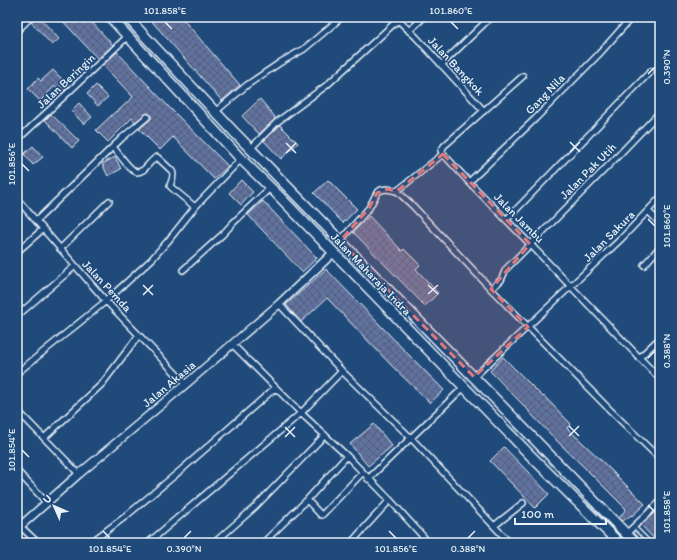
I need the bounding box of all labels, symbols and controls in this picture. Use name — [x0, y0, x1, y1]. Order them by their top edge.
text: 101.858°E — [144, 4, 187, 17]
text: 101.860°E — [429, 4, 473, 17]
street label: Jalan Bangkok — [425, 34, 487, 99]
text: 0.390°N — [660, 49, 673, 85]
street label: Jalan Beringin — [34, 50, 98, 111]
street label: Gang Nila — [522, 70, 568, 117]
street label: Jalan Pak Utih — [557, 140, 619, 202]
text: 101.856°E — [5, 142, 18, 185]
street label: Jalan Jambu — [491, 190, 547, 246]
text: 101.860°E — [660, 204, 673, 248]
street label: Jalan Sakura — [580, 207, 638, 265]
street label: Jalan Maharaja Indra — [328, 230, 415, 319]
street label: Jalan Pemda — [79, 257, 135, 315]
text: 0.388°N — [660, 333, 673, 368]
street label: Jalan Akasia — [140, 358, 198, 410]
text: 101.854°E — [5, 428, 18, 472]
north arrow — [34, 486, 74, 526]
text: 101.858°E — [660, 490, 673, 533]
text: U — [40, 492, 54, 506]
scale bar — [515, 500, 606, 526]
text: 100 m — [521, 507, 554, 521]
text: 101.854°E — [88, 542, 132, 555]
text: 0.390°N — [166, 542, 202, 555]
text: 101.856°E — [375, 542, 418, 555]
text: 0.388°N — [451, 542, 486, 555]

